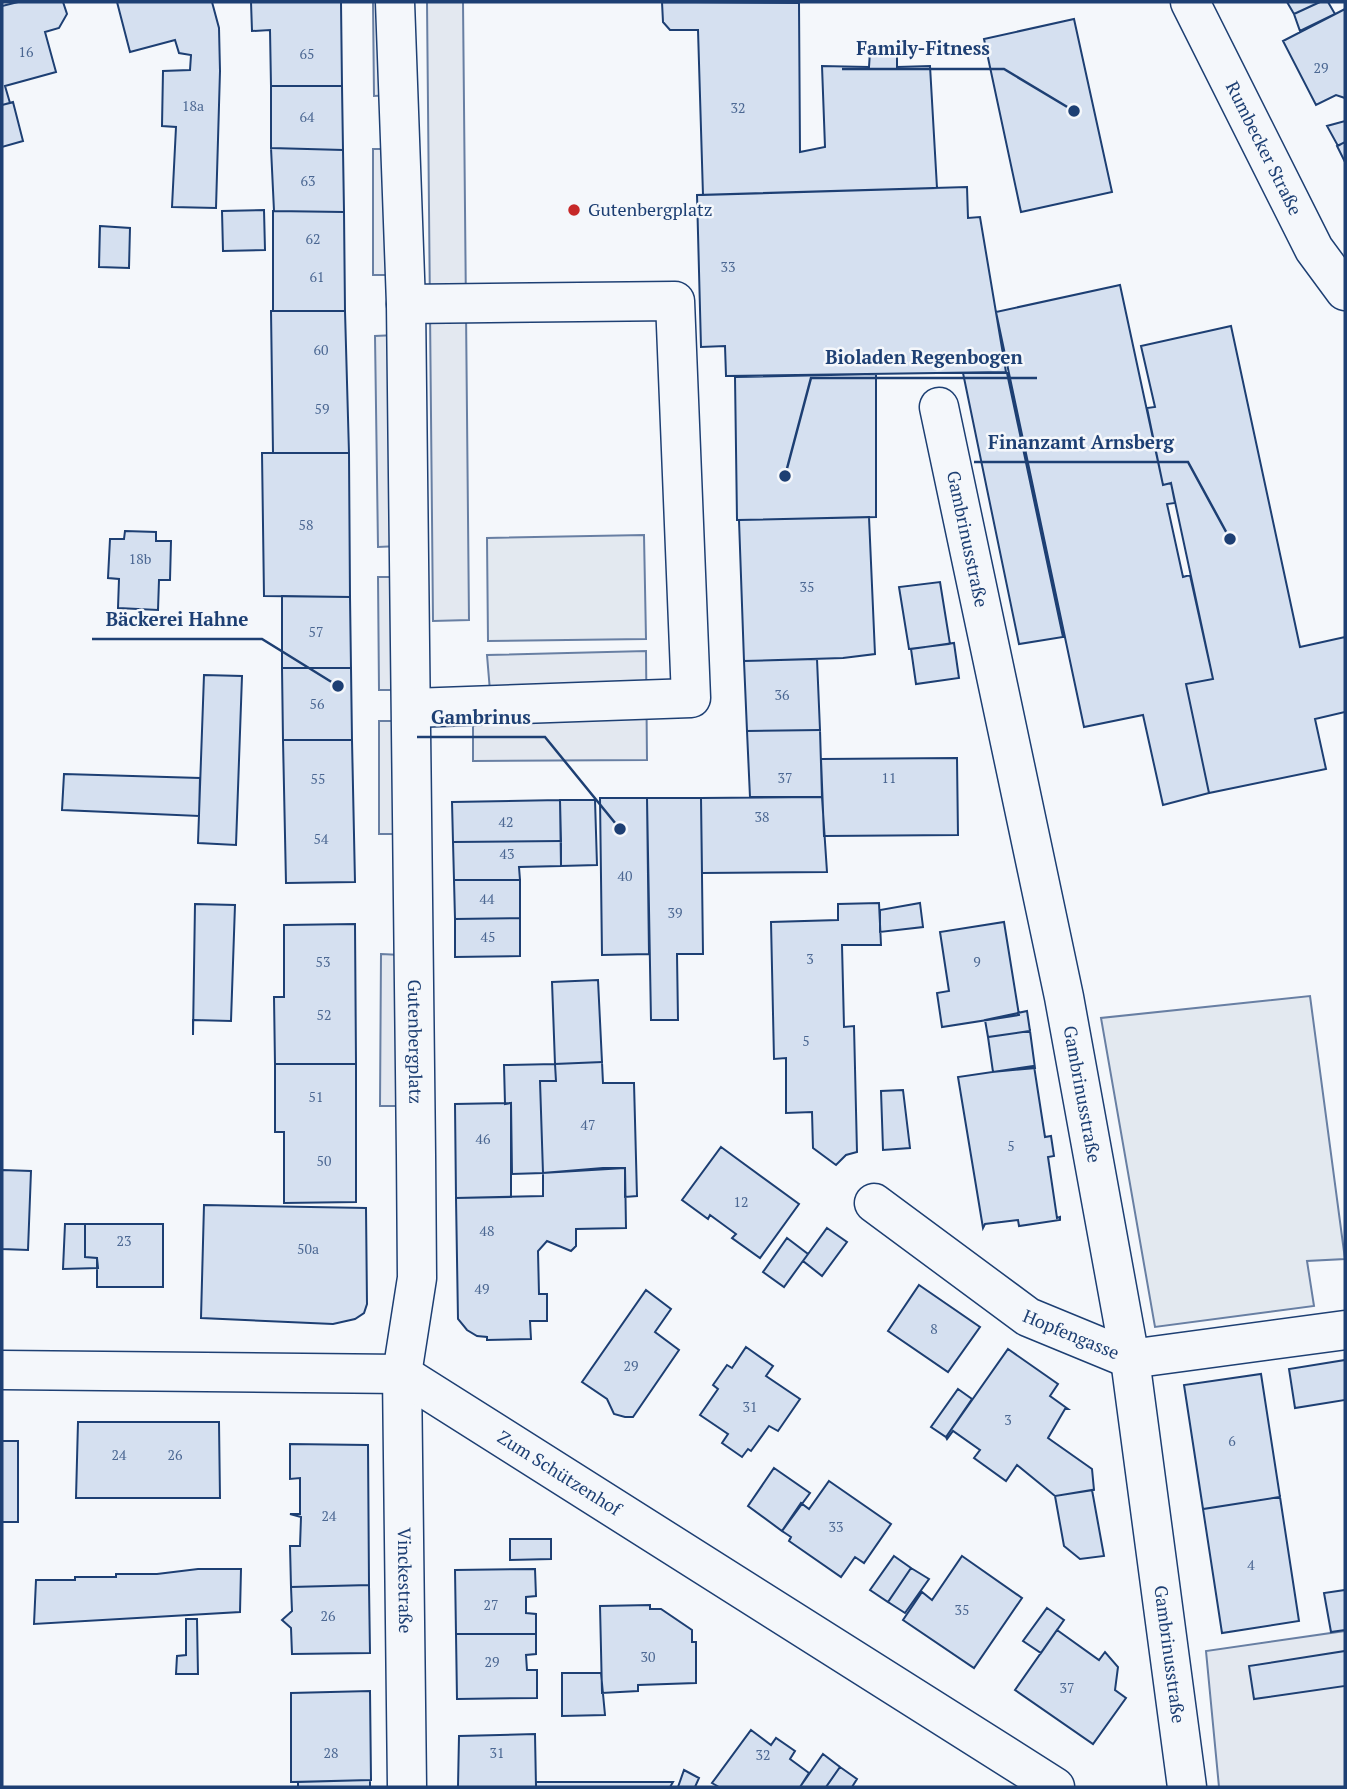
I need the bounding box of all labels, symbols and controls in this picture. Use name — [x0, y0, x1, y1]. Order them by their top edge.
callout: Family-Fitness — [842, 29, 1004, 69]
text: Family-Fitness — [856, 35, 990, 60]
house number: 16 — [19, 42, 34, 61]
house number: 65 — [300, 44, 314, 63]
house number: 29 — [1314, 58, 1328, 77]
street label: Rumbecker Straße — [1221, 77, 1308, 219]
house number: 18a — [182, 96, 204, 115]
house number: 32 — [731, 98, 745, 117]
house number: 64 — [300, 107, 315, 126]
house number: 63 — [301, 171, 315, 190]
place label: Gutenbergplatz — [588, 197, 713, 221]
marker: Gutenbergplatz — [566, 202, 582, 218]
house number: 62 — [306, 229, 320, 248]
house number: 33 — [721, 257, 735, 276]
house number: 61 — [310, 267, 324, 286]
callout: Bioladen Regenbogen — [811, 338, 1037, 378]
house number: 60 — [314, 340, 328, 359]
text: Bioladen Regenbogen — [825, 344, 1024, 369]
house number: 59 — [315, 399, 329, 418]
callout: Finanzamt Arnsberg — [974, 422, 1188, 462]
text: Finanzamt Arnsberg — [988, 429, 1175, 454]
street label: Gambrinusstraße — [942, 468, 994, 609]
house number: 58 — [299, 515, 313, 534]
house number: 18b — [129, 549, 152, 568]
house number: 35 — [800, 577, 814, 596]
callout: Bäckerei Hahne — [92, 599, 262, 639]
text: Bäckerei Hahne — [106, 606, 248, 631]
house number: 57 — [309, 622, 323, 641]
house number: 36 — [775, 685, 790, 704]
house number: 56 — [310, 694, 325, 713]
callout: Gambrinus — [417, 697, 545, 737]
text: Gambrinus — [431, 704, 531, 729]
house number: 37 — [778, 768, 792, 787]
house number: 11 — [882, 768, 896, 787]
house number: 55 — [311, 769, 325, 788]
house number: 38 — [755, 807, 769, 826]
house number: 42 — [499, 812, 513, 831]
house number: 54 — [314, 829, 329, 848]
house number: 43 — [500, 844, 514, 863]
house number: 40 — [618, 866, 632, 885]
house number: 44 — [480, 889, 495, 908]
house number: 39 — [668, 903, 682, 922]
house number: 45 — [481, 927, 495, 946]
house number: 3 — [806, 949, 814, 968]
house number: 53 — [316, 952, 330, 971]
house number: 9 — [973, 952, 981, 971]
street label: Gutenbergplatz — [403, 979, 428, 1104]
house number: 52 — [317, 1005, 331, 1024]
street label: Gambrinusstraße — [1058, 1024, 1107, 1165]
house number: 5 — [802, 1031, 810, 1050]
house number: 51 — [309, 1087, 323, 1106]
house number: 47 — [581, 1115, 595, 1134]
house number: 46 — [476, 1129, 491, 1148]
house number: 5 — [1007, 1136, 1015, 1155]
house number: 50 — [317, 1151, 331, 1170]
house number: 12 — [734, 1192, 748, 1211]
house number: 48 — [480, 1221, 494, 1240]
house number: 23 — [117, 1231, 131, 1250]
house number: 50a — [297, 1239, 319, 1258]
house number: 49 — [475, 1279, 489, 1298]
street label: Hopfengasse — [1020, 1303, 1123, 1364]
house number: 8 — [930, 1319, 938, 1338]
house number: 29 — [624, 1356, 638, 1375]
house number: 31 — [743, 1397, 757, 1416]
house number: 3 — [1004, 1410, 1012, 1429]
street label: Zum Schützenhof — [493, 1424, 628, 1522]
house number: 6 — [1228, 1431, 1236, 1450]
house number: 24 — [112, 1445, 127, 1464]
house number: 26 — [168, 1445, 183, 1464]
house number: 24 — [322, 1506, 337, 1525]
house number: 33 — [829, 1517, 843, 1536]
street label: Vinckestraße — [393, 1527, 418, 1634]
house number: 4 — [1247, 1555, 1255, 1574]
street label: Gambrinusstraße — [1149, 1584, 1191, 1725]
house number: 27 — [484, 1595, 498, 1614]
house number: 35 — [955, 1600, 969, 1619]
house number: 26 — [321, 1606, 336, 1625]
house number: 30 — [641, 1647, 655, 1666]
house number: 29 — [485, 1652, 499, 1671]
house number: 37 — [1060, 1678, 1074, 1697]
house number: 28 — [324, 1743, 338, 1762]
house number: 31 — [490, 1743, 504, 1762]
house number: 32 — [756, 1745, 770, 1764]

